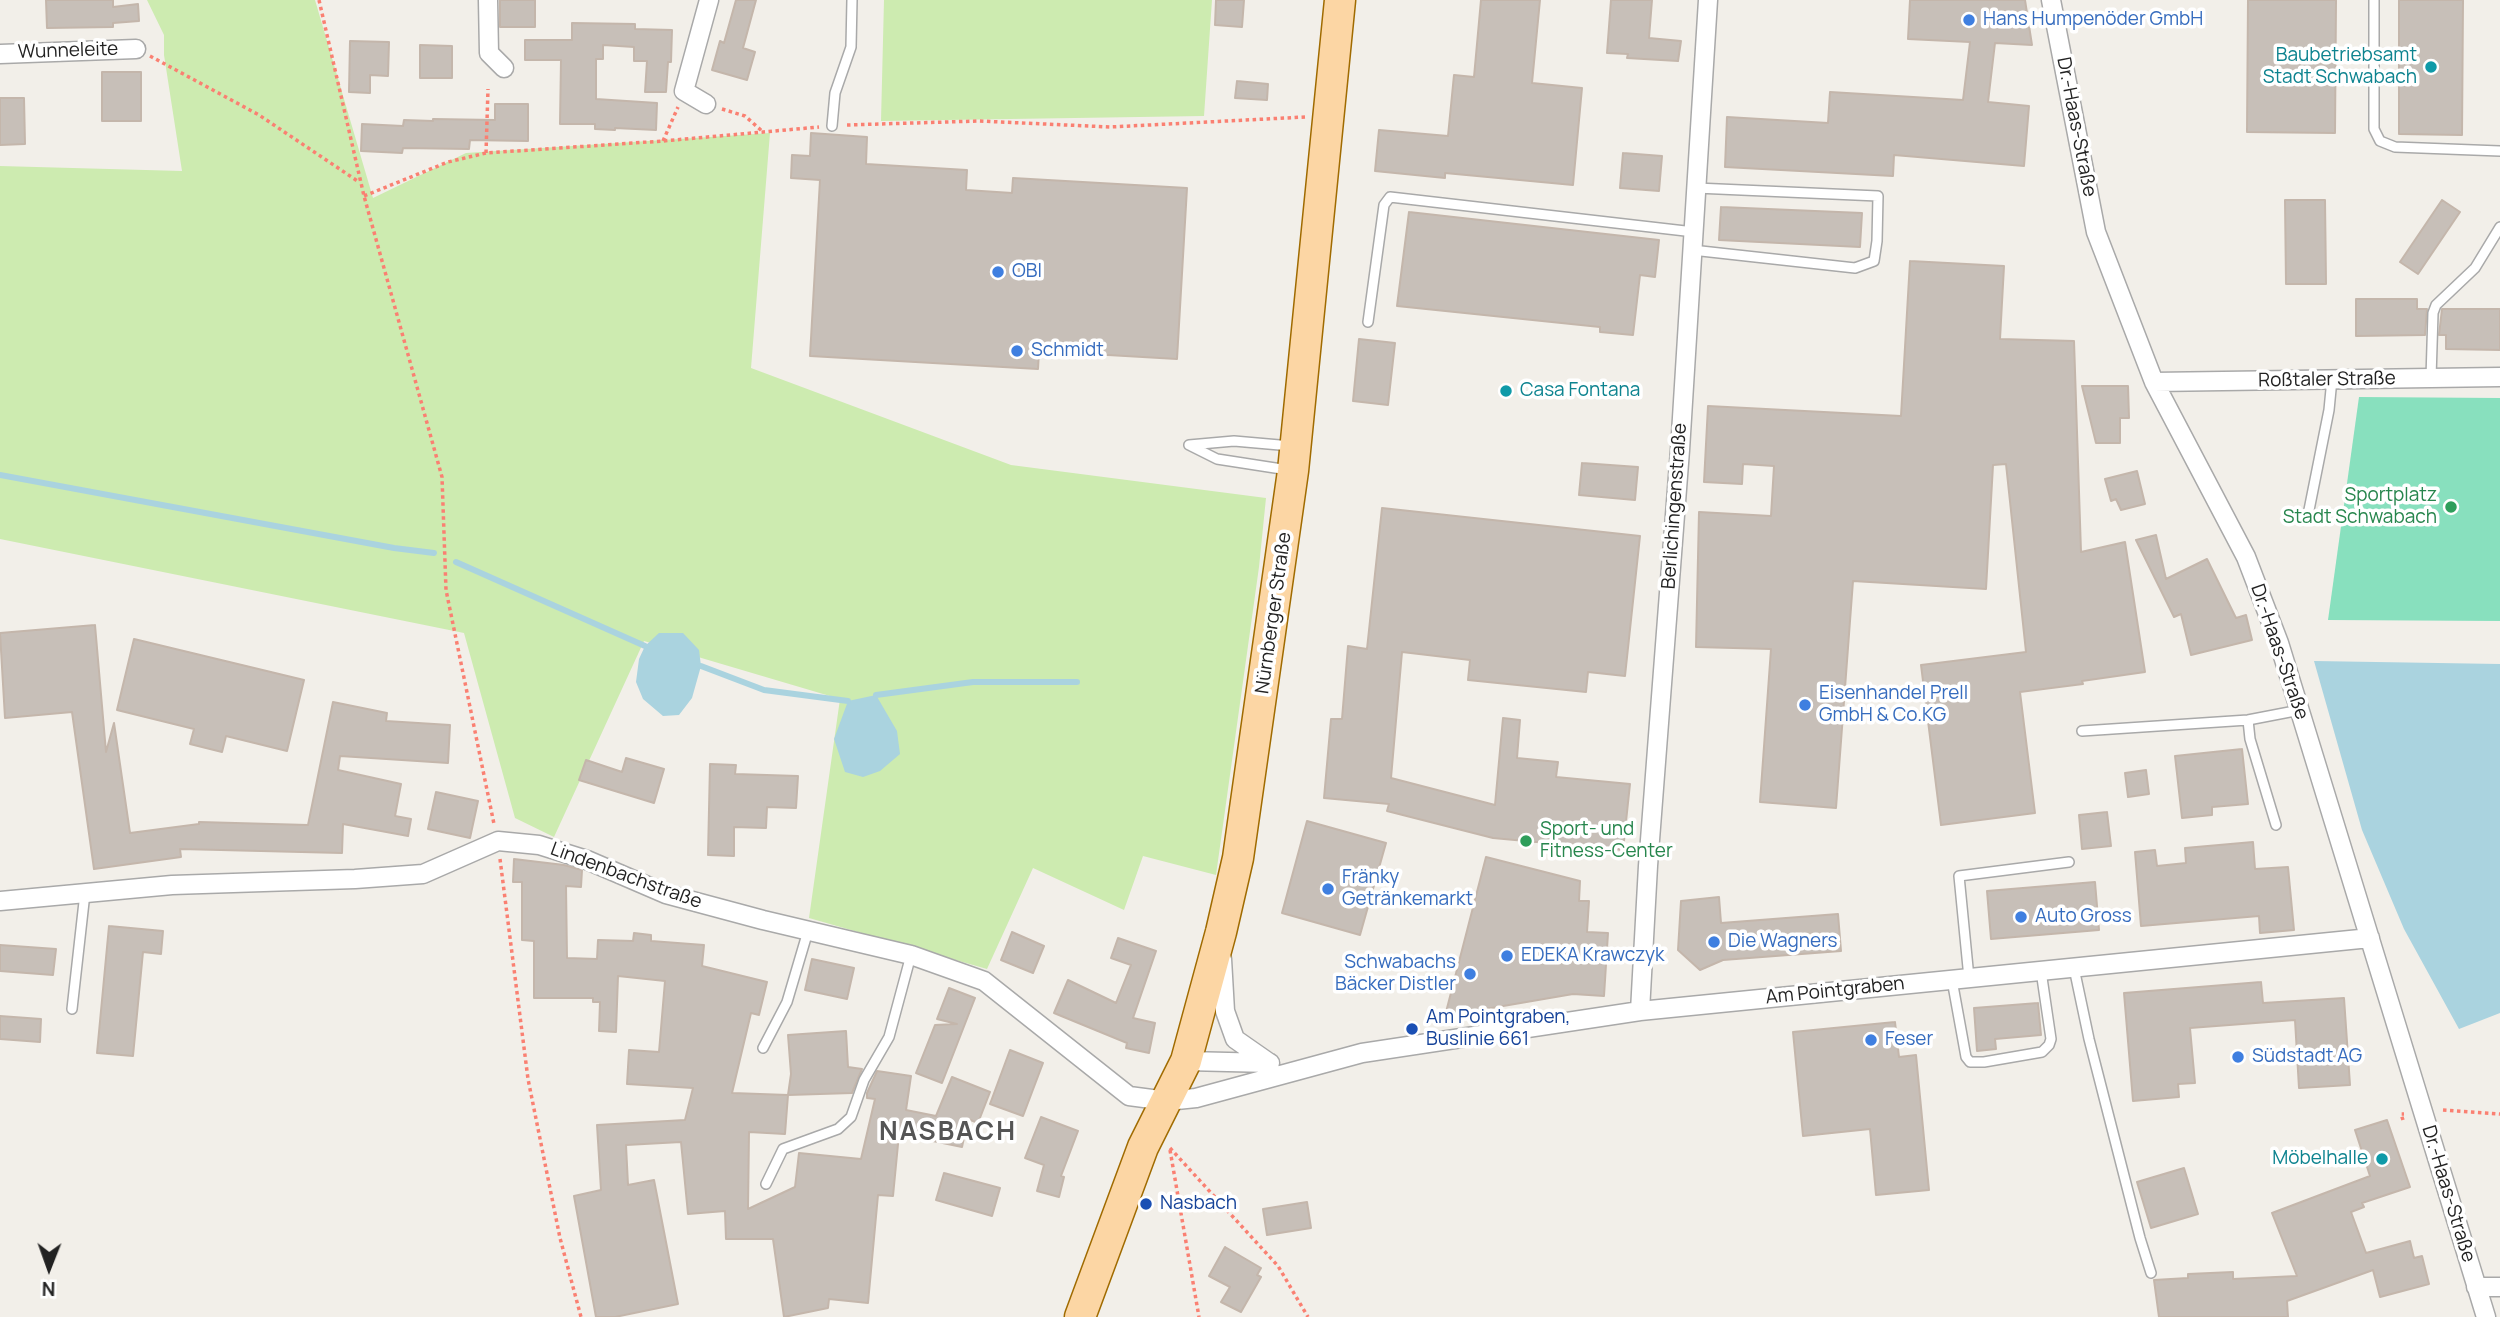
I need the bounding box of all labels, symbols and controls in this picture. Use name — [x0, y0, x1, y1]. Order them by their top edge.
place label: Hans Humpenöder GmbH — [1983, 9, 2203, 31]
marker: Hans Humpenöder GmbH — [1961, 12, 1977, 28]
street label: Wunneleite — [17, 38, 119, 64]
place label: Baubetriebsamt Stadt Schwabach — [2263, 45, 2417, 89]
street label: Dr.-Haas-Straße — [2051, 55, 2101, 199]
marker: Baubetriebsamt Stadt Schwabach — [2423, 59, 2439, 75]
place label: OBI — [1012, 261, 1042, 283]
marker: OBI — [990, 264, 1006, 280]
place label: Schmidt — [1031, 340, 1104, 362]
marker: Schmidt — [1009, 343, 1025, 359]
street label: Roßtaler Straße — [2258, 367, 2396, 393]
place label: Casa Fontana — [1520, 380, 1640, 402]
marker: Casa Fontana — [1498, 383, 1514, 399]
street label: Berlichingenstraße — [1658, 422, 1692, 590]
place label: Sportplatz Stadt Schwabach — [2283, 485, 2437, 529]
marker: Sportplatz Stadt Schwabach — [2443, 499, 2459, 515]
street label: Nürnberger Straße — [1251, 531, 1297, 695]
street label: Dr.-Haas-Straße — [2245, 581, 2313, 723]
place label: Eisenhandel Prell GmbH & Co.KG — [1819, 683, 1968, 727]
marker: Eisenhandel Prell GmbH & Co.KG — [1797, 697, 1813, 713]
place label: Sport- und Fitness-Center — [1540, 819, 1673, 863]
marker: Sport- und Fitness-Center — [1518, 833, 1534, 849]
street label: Lindenbachstraße — [547, 838, 705, 914]
place label: Fränky Getränkemarkt — [1342, 867, 1473, 911]
marker: Fränky Getränkemarkt — [1320, 881, 1336, 897]
place label: Auto Gross — [2035, 906, 2132, 928]
marker: Auto Gross — [2013, 909, 2029, 925]
place label: Die Wagners — [1728, 931, 1838, 953]
marker: Die Wagners — [1706, 934, 1722, 950]
place label: EDEKA Krawczyk — [1521, 945, 1664, 967]
marker: EDEKA Krawczyk — [1499, 948, 1515, 964]
place label: Schwabachs Bäcker Distler — [1335, 952, 1456, 996]
marker: Schwabachs Bäcker Distler — [1462, 966, 1478, 982]
street label: Am Pointgraben — [1764, 972, 1906, 1010]
place label: Am Pointgraben, Buslinie 661 — [1426, 1007, 1571, 1051]
marker: Am Pointgraben, Buslinie 661 — [1404, 1021, 1420, 1037]
place label: Feser — [1885, 1029, 1933, 1051]
marker: Feser — [1863, 1032, 1879, 1048]
place label: Südstadt AG — [2252, 1046, 2362, 1068]
marker: Südstadt AG — [2230, 1049, 2246, 1065]
district label: NASBACH — [880, 1117, 1016, 1149]
street label: Dr.-Haas-Straße — [2416, 1123, 2480, 1265]
place label: Möbelhalle — [2272, 1148, 2368, 1170]
marker: Möbelhalle — [2374, 1151, 2390, 1167]
place label: Nasbach — [1160, 1193, 1237, 1215]
marker: Nasbach — [1138, 1196, 1154, 1212]
north arrow — [14, 1233, 84, 1303]
text: N — [42, 1276, 56, 1302]

